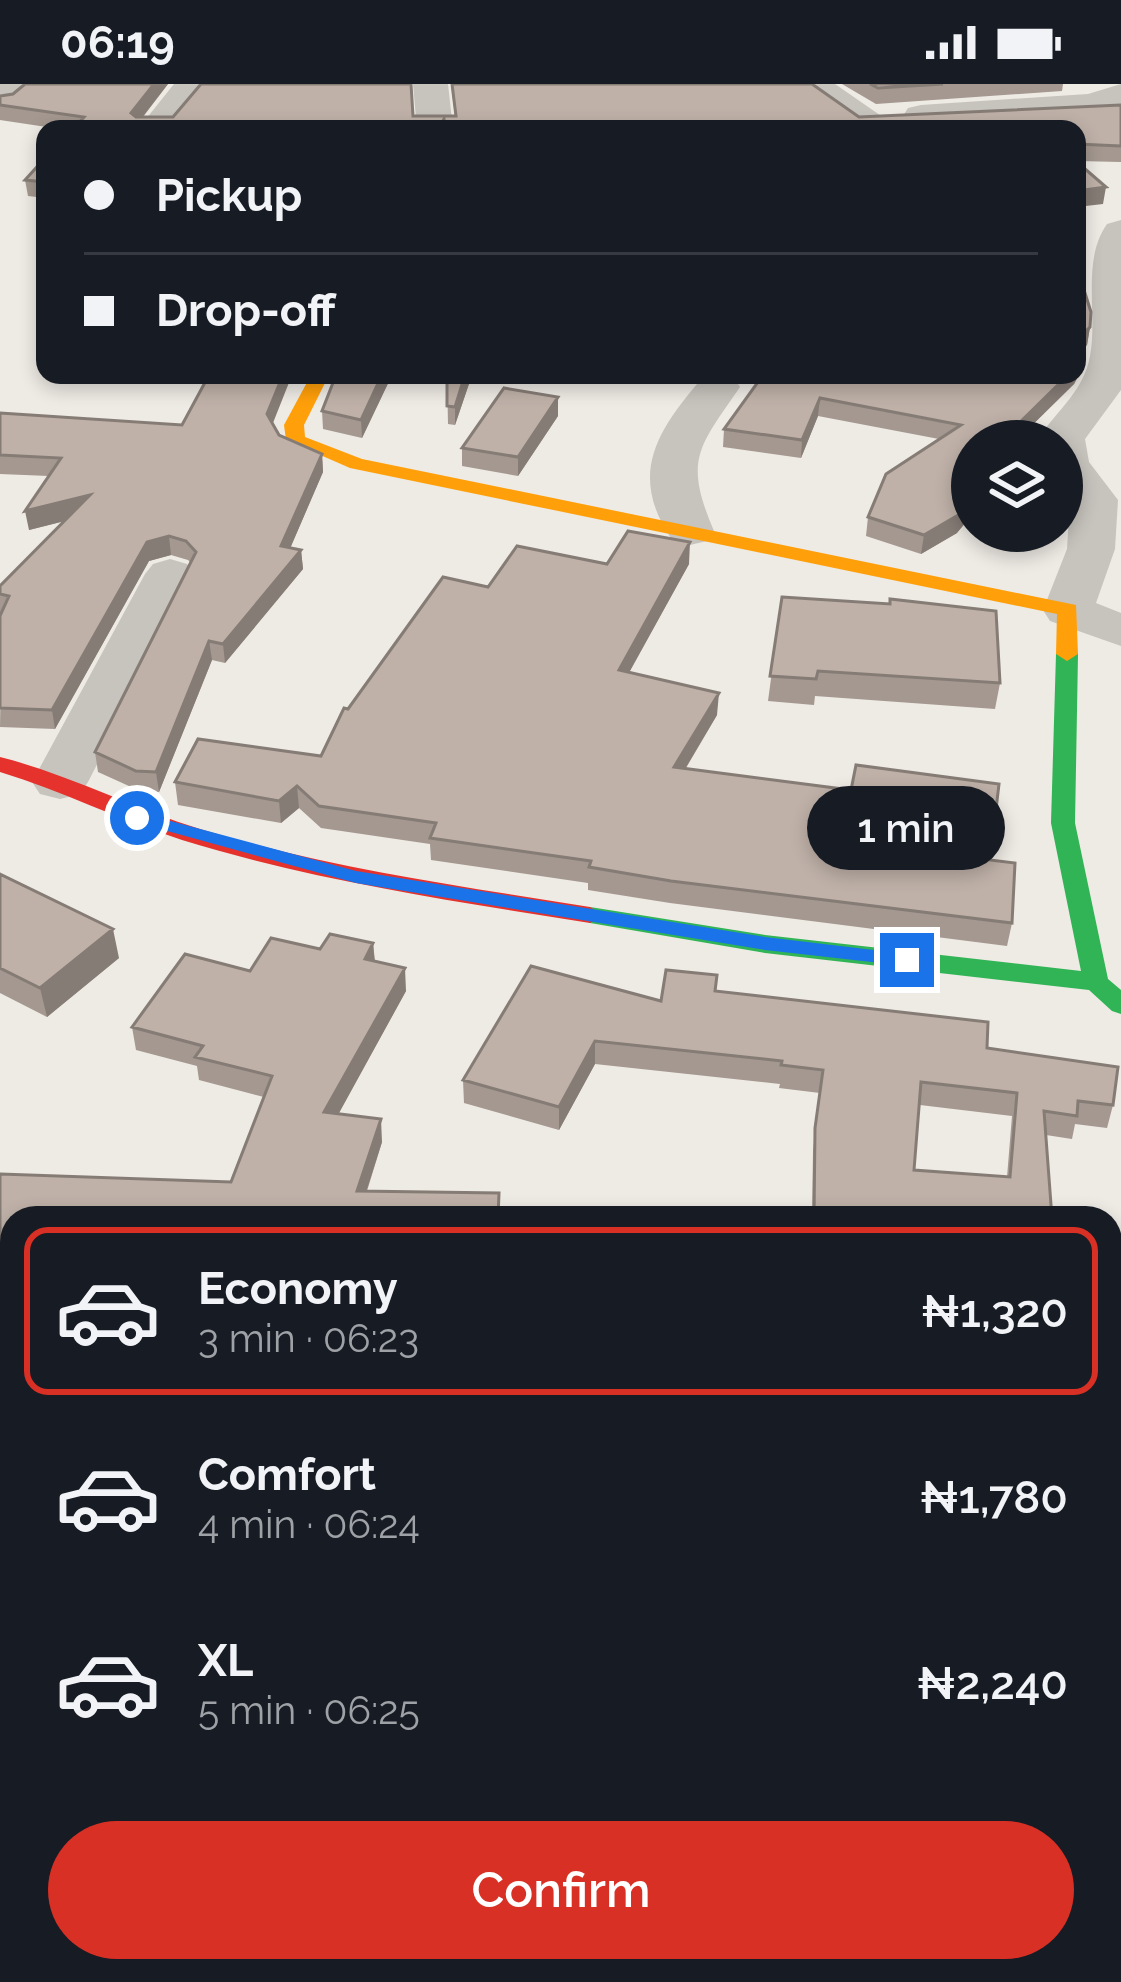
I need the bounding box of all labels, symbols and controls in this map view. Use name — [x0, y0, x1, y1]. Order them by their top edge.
text: 06:19 — [60, 16, 175, 69]
text: Pickup — [156, 169, 302, 222]
text: Drop-off — [156, 284, 336, 337]
map controls — [951, 420, 1083, 552]
button: layers — [951, 420, 1083, 552]
callout: 1 min — [808, 786, 1006, 870]
route start — [110, 791, 164, 845]
text: 1 min — [858, 805, 954, 851]
route end — [880, 933, 934, 987]
icon: car — [54, 1257, 162, 1365]
text: Economy — [198, 1262, 398, 1315]
text: ₦1,320 — [921, 1285, 1068, 1338]
text: 3 min · 06:23 — [198, 1315, 419, 1361]
icon: car — [54, 1443, 162, 1551]
text: Comfort — [198, 1448, 376, 1501]
text: ₦1,780 — [920, 1471, 1068, 1524]
text: 4 min · 06:24 — [198, 1501, 420, 1547]
icon: car — [54, 1629, 162, 1737]
text: XL — [198, 1634, 253, 1687]
text: ₦2,240 — [917, 1657, 1068, 1710]
text: 5 min · 06:25 — [198, 1687, 420, 1733]
button: Confirm — [48, 1821, 1074, 1959]

